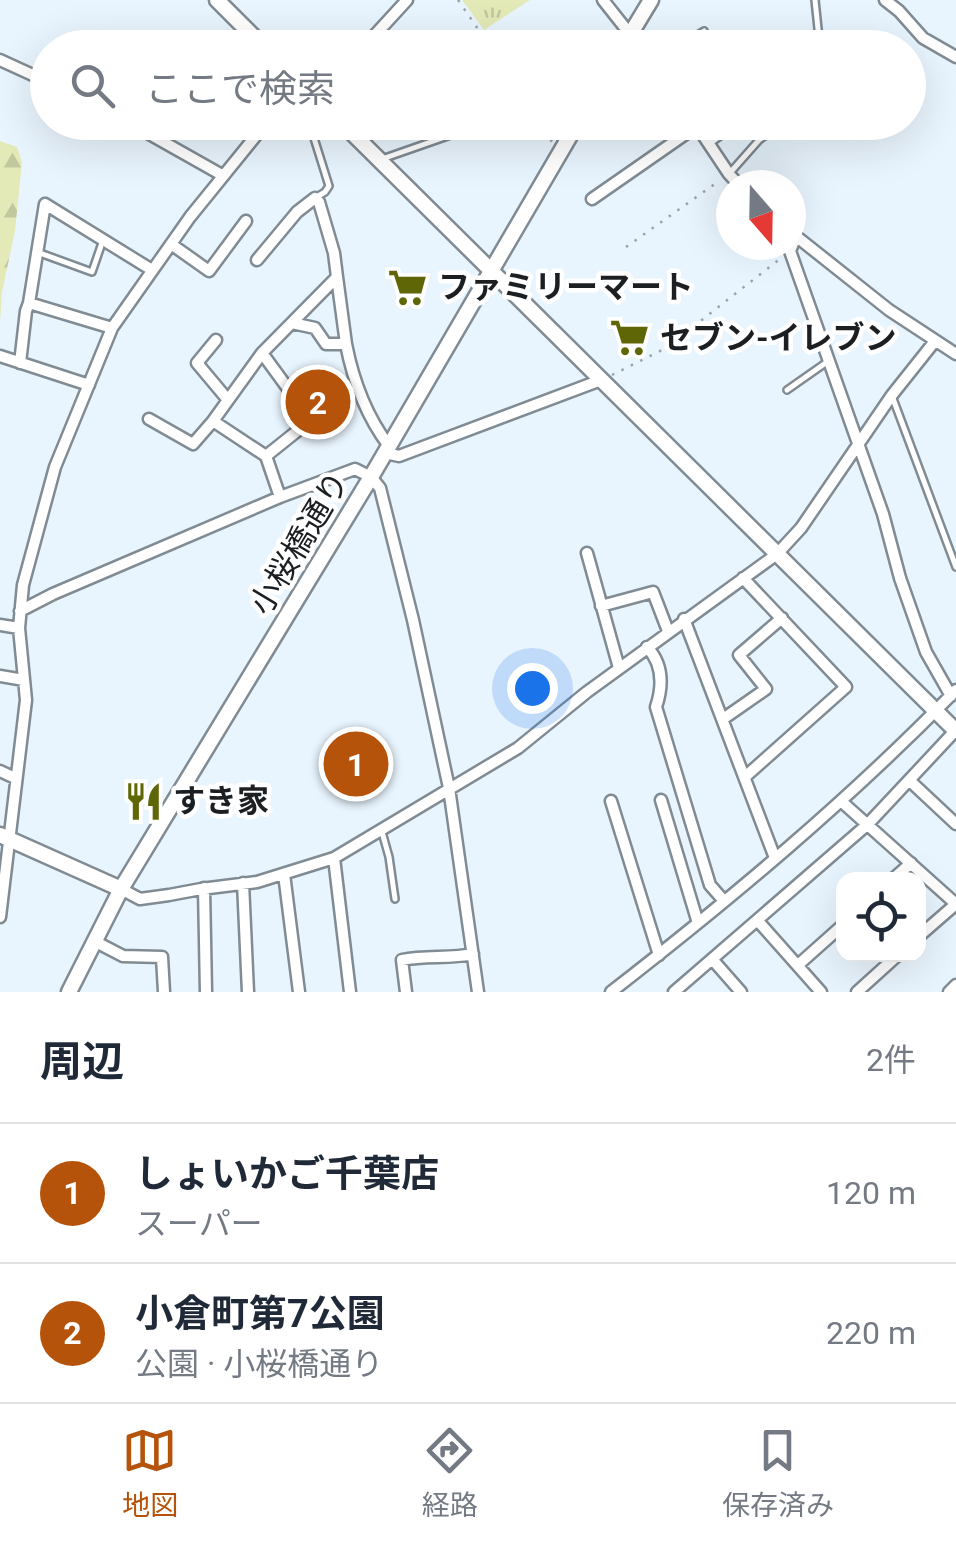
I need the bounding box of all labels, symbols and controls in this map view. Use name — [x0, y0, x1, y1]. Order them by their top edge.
search box — [30, 30, 926, 140]
icon: search — [65, 58, 120, 113]
text: ここで検索 — [145, 67, 335, 111]
north arrow — [716, 170, 806, 260]
supermarket icon: ファミリーマート — [387, 266, 429, 308]
place label: ファミリーマート — [438, 268, 694, 306]
supermarket icon: セブン-イレブン — [609, 317, 651, 359]
place label: セブン-イレブン — [660, 319, 897, 357]
pin: 2 — [286, 364, 350, 440]
street label: 小桜橋通り — [242, 465, 356, 621]
your location — [507, 663, 558, 714]
pin: 1 — [324, 726, 388, 802]
restaurant icon: すき家 — [122, 780, 164, 822]
place label: すき家 — [173, 782, 269, 820]
map controls — [836, 872, 926, 962]
button: locate — [836, 872, 926, 962]
text: 周辺 — [40, 1037, 124, 1086]
text: 2件 — [866, 1041, 916, 1079]
text: しょいかご千葉店 — [135, 1152, 439, 1196]
text: 1 — [63, 1174, 82, 1212]
text: 120 m — [826, 1174, 916, 1212]
text: スーパー — [135, 1205, 263, 1243]
text: 小倉町第7公園 — [135, 1292, 385, 1336]
text: 2 — [63, 1314, 82, 1352]
text: 220 m — [826, 1314, 916, 1352]
text: 公園 · 小桜橋通り — [135, 1345, 383, 1383]
tab: 地図 — [122, 1423, 178, 1523]
tab: 経路 — [422, 1423, 478, 1523]
tab: 保存済み — [722, 1423, 834, 1523]

